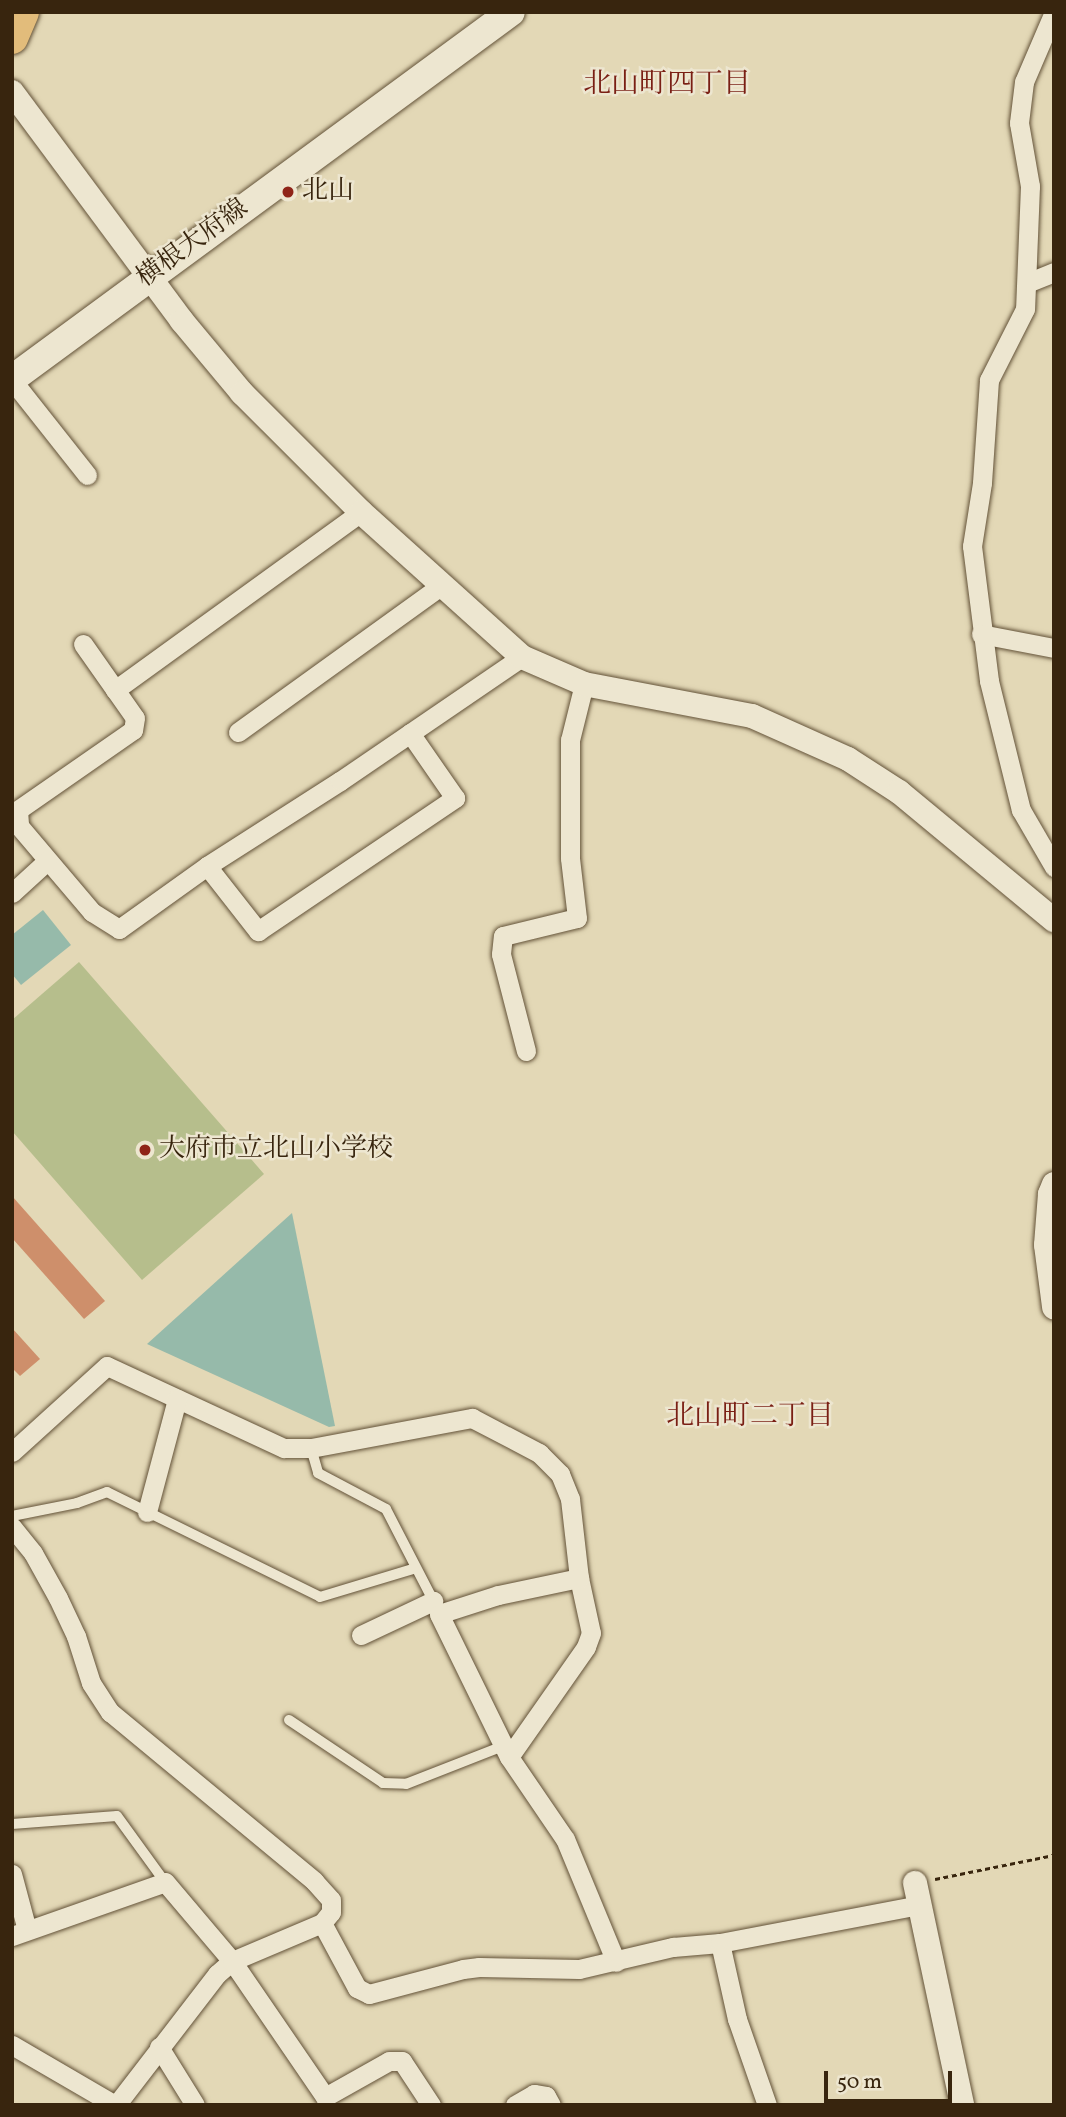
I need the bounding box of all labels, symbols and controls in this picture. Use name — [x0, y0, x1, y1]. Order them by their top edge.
district label: 北山町四丁目 — [583, 68, 751, 102]
place label: 北山 — [302, 176, 354, 208]
marker: 北山 — [280, 184, 296, 200]
street label: 横根大府線 — [131, 193, 255, 295]
place label: 大府市立北山小学校 — [159, 1134, 393, 1166]
marker: 大府市立北山小学校 — [137, 1142, 153, 1158]
district label: 北山町二丁目 — [666, 1400, 834, 1434]
scale bar — [828, 2058, 956, 2102]
text: 50 m — [837, 2068, 882, 2097]

